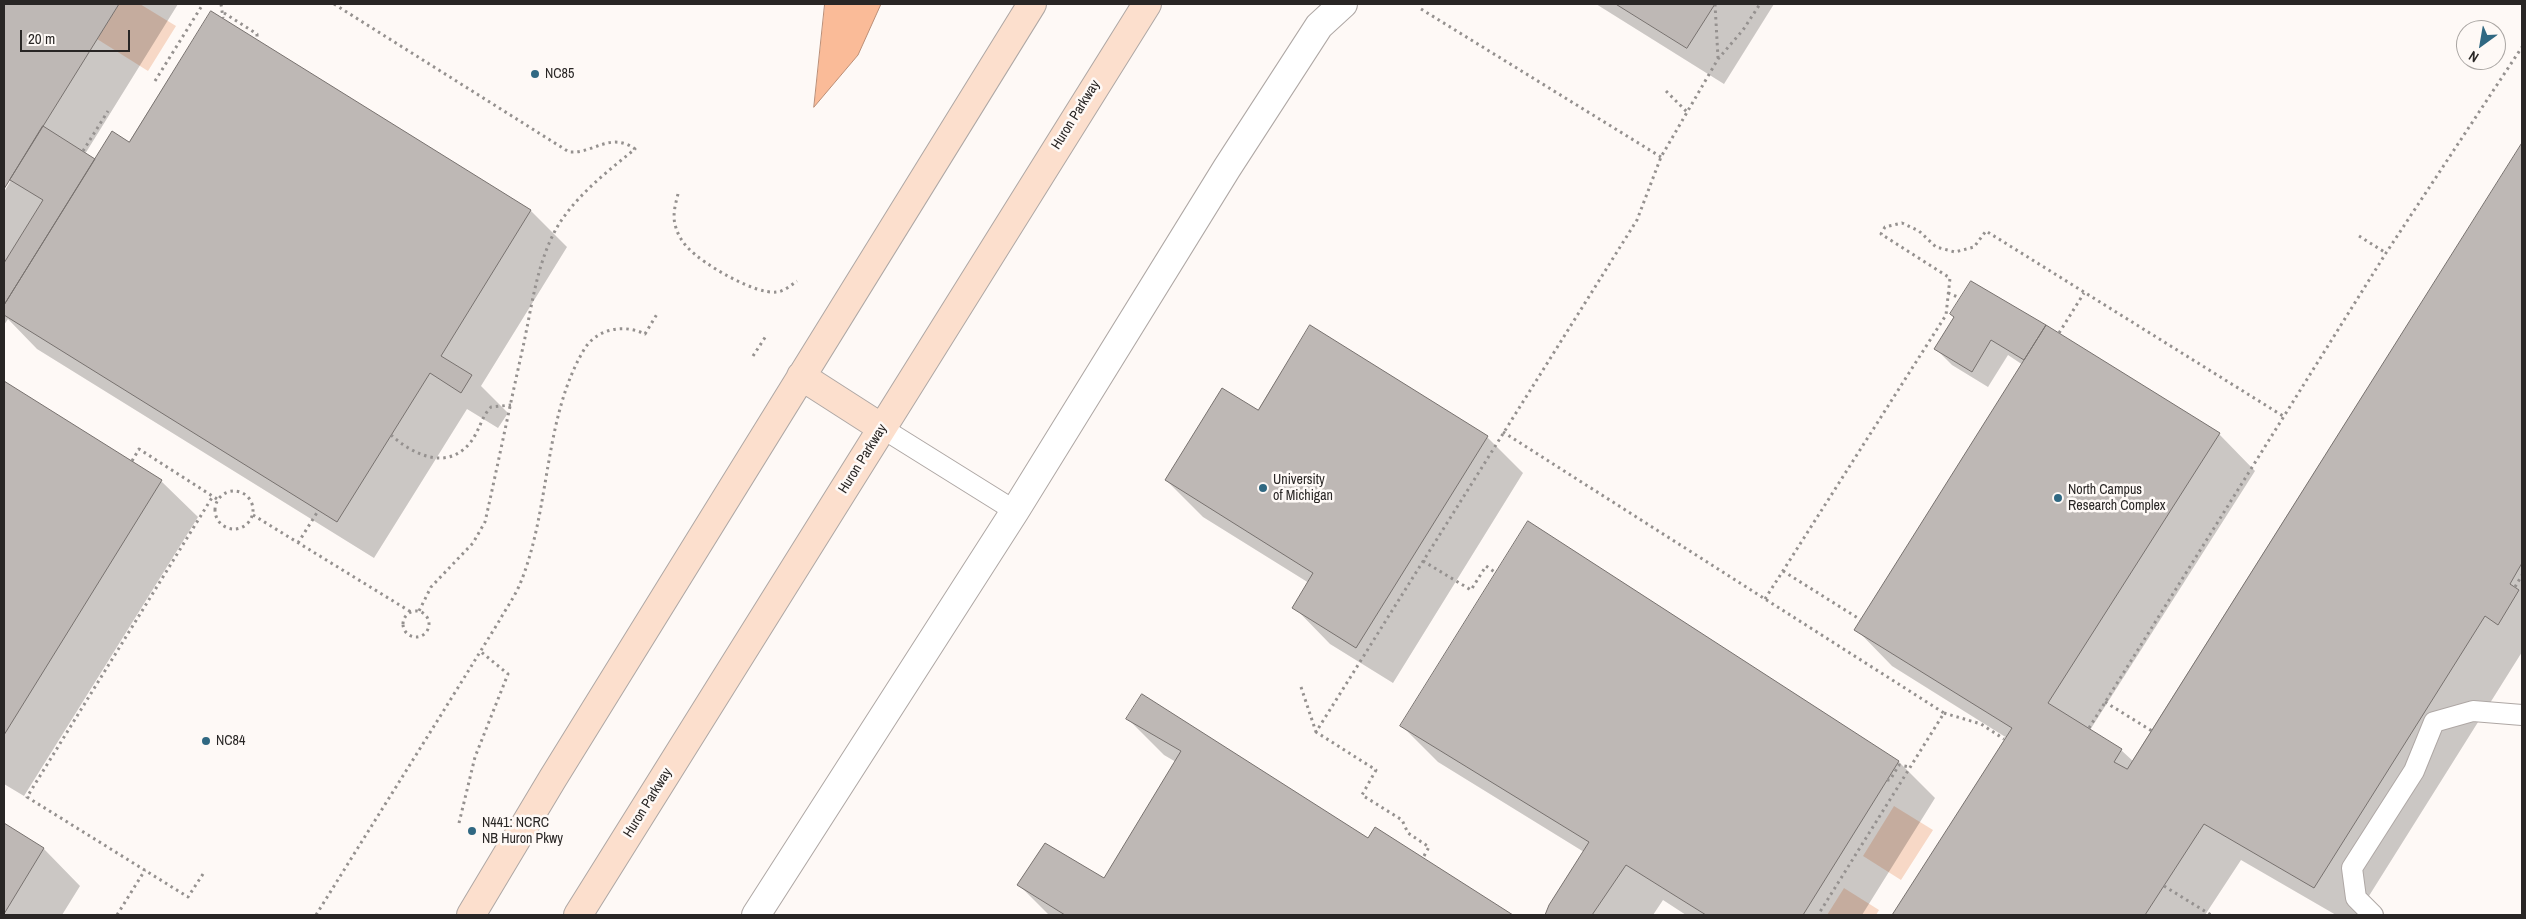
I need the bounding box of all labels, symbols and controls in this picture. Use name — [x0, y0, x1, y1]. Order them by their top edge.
scale bar — [22, 20, 132, 52]
north arrow — [2456, 20, 2506, 70]
text: 20 m — [28, 28, 55, 49]
text: N — [2465, 47, 2482, 67]
place label: NC85 — [545, 66, 574, 82]
marker: NC85 — [529, 68, 541, 80]
street label: Huron Parkway — [1048, 77, 1104, 153]
street label: Huron Parkway — [835, 421, 891, 497]
place label: University of Michigan — [1273, 472, 1333, 504]
marker: University of Michigan — [1257, 482, 1269, 494]
place label: North Campus Research Complex — [2068, 482, 2166, 514]
marker: North Campus Research Complex — [2052, 492, 2064, 504]
place label: NC84 — [216, 733, 245, 749]
marker: NC84 — [200, 735, 212, 747]
street label: Huron Parkway — [620, 765, 676, 841]
place label: N441: NCRC NB Huron Pkwy — [482, 815, 563, 848]
marker: N441: NCRC NB Huron Pkwy — [466, 825, 478, 837]

